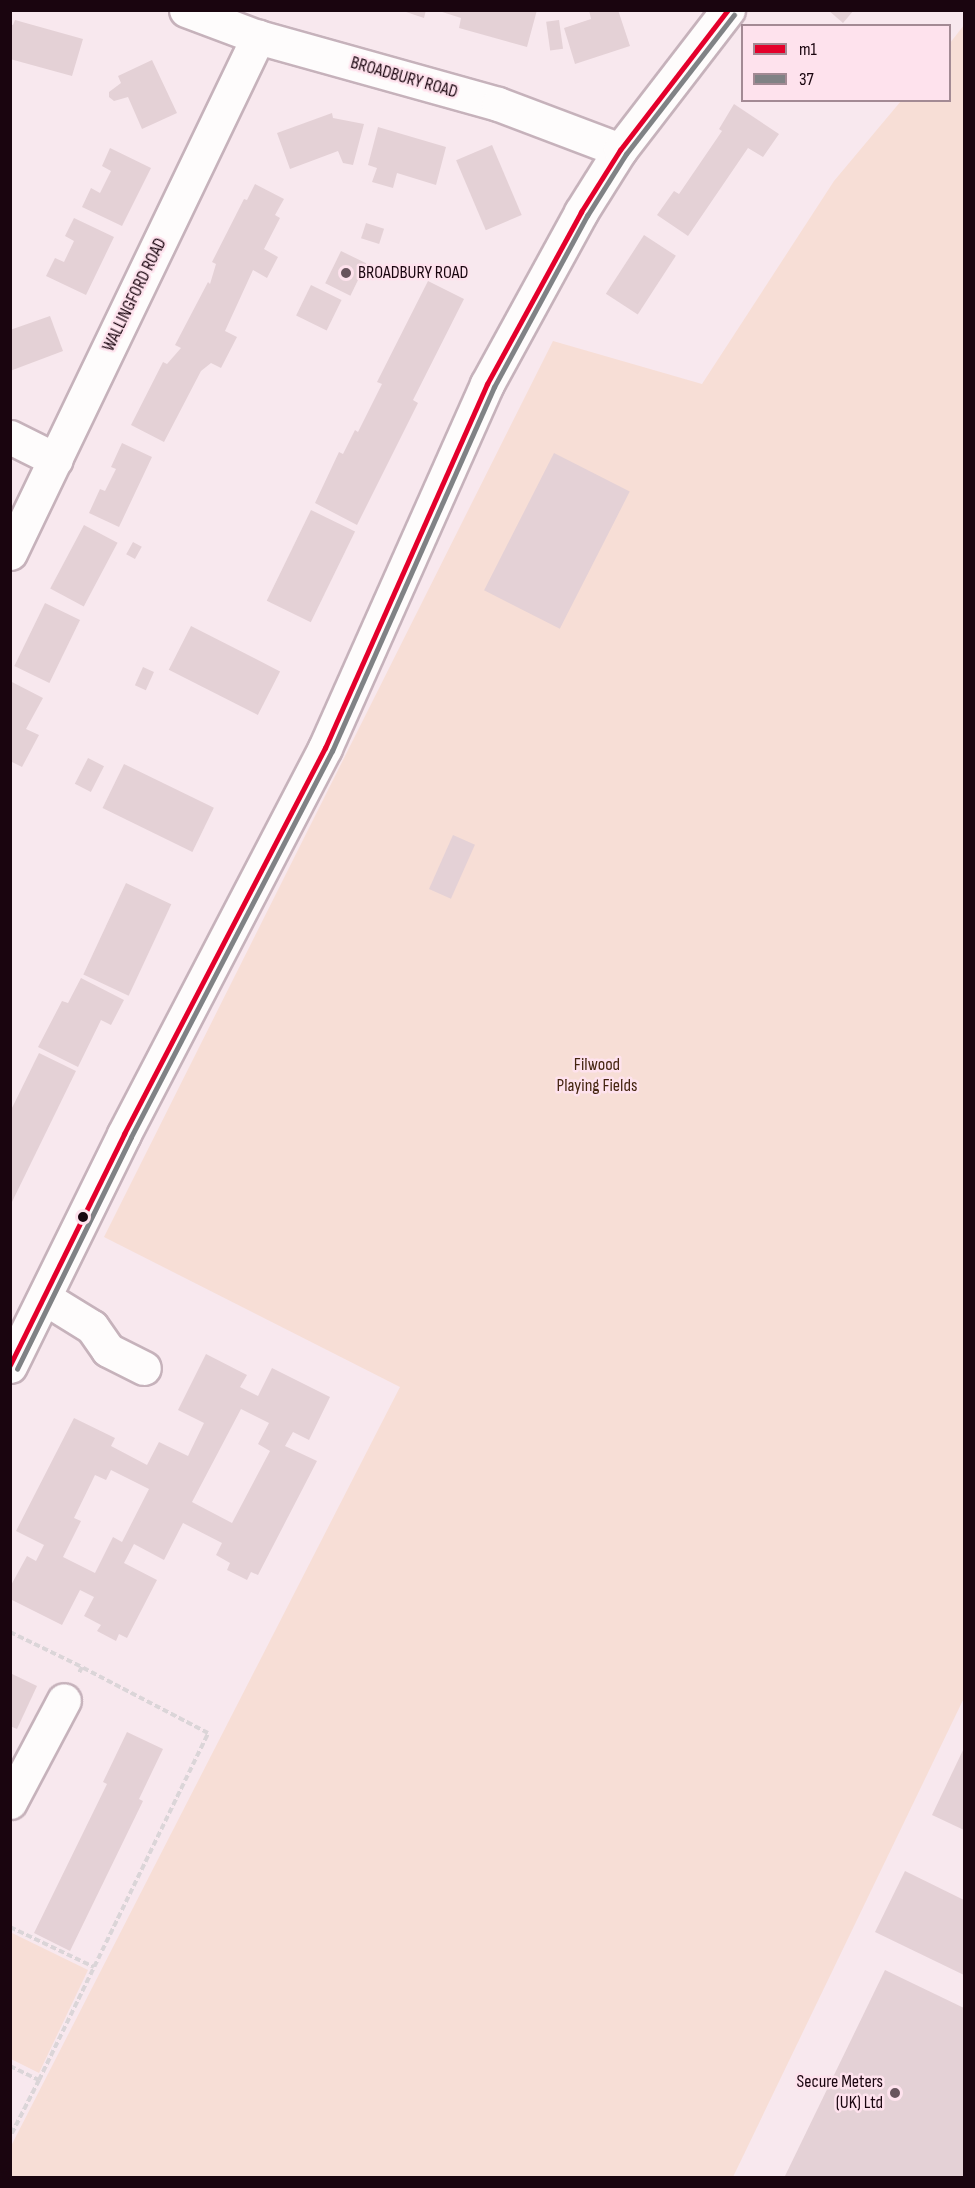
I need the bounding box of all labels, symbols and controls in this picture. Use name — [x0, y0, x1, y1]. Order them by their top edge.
legend — [741, 24, 951, 102]
text: m1 — [799, 39, 817, 60]
street label: BROADBURY ROAD — [348, 52, 460, 104]
text: 37 — [799, 69, 814, 90]
street label: WALLINGFORD ROAD — [98, 235, 172, 355]
place label: BROADBURY ROAD — [358, 262, 468, 284]
marker: BROADBURY ROAD — [339, 266, 353, 280]
park label: Filwood Playing Fields — [557, 1055, 637, 1098]
unlabelled marker — [77, 1211, 89, 1223]
place label: Secure Meters (UK) Ltd — [797, 2072, 883, 2114]
marker: Secure Meters (UK) Ltd — [888, 2086, 902, 2100]

